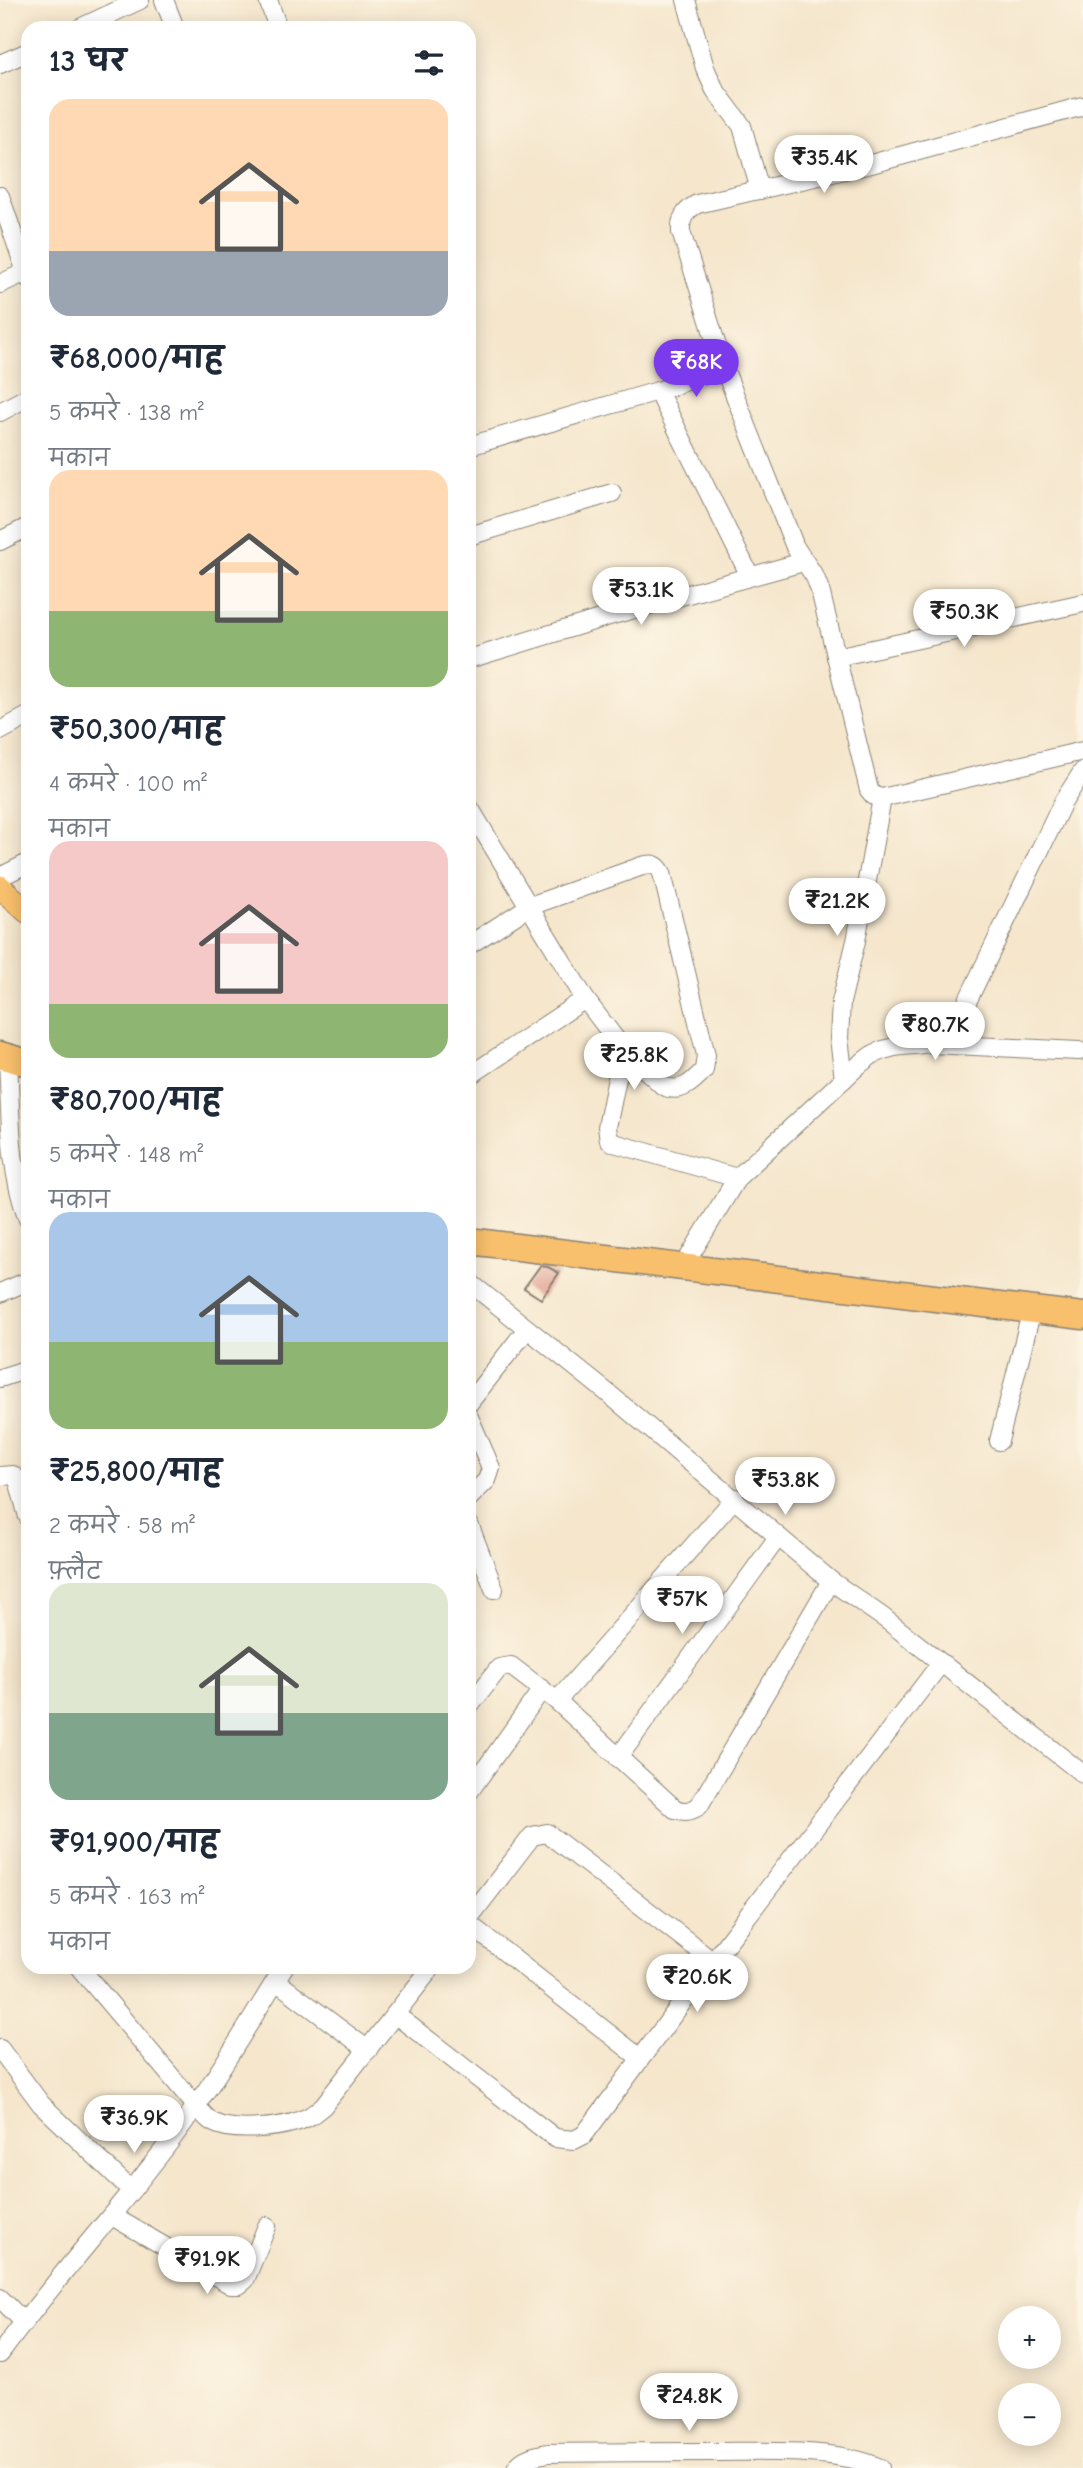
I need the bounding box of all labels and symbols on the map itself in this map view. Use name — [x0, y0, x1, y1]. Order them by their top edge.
pin: ₹35.4K — [767, 136, 881, 195]
pin: ₹68K — [655, 340, 737, 399]
pin: ₹53.1K — [584, 568, 698, 627]
pin: ₹50.3K — [907, 590, 1021, 649]
pin: ₹21.2K — [780, 878, 894, 938]
pin: ₹80.7K — [878, 1002, 992, 1062]
pin: ₹25.8K — [577, 1032, 691, 1092]
pin: ₹53.8K — [728, 1458, 842, 1517]
pin: ₹57K — [641, 1576, 723, 1636]
pin: ₹20.6K — [640, 1954, 754, 2014]
pin: ₹36.9K — [77, 2096, 191, 2155]
pin: ₹91.9K — [150, 2236, 264, 2296]
pin: ₹24.8K — [632, 2374, 746, 2433]

